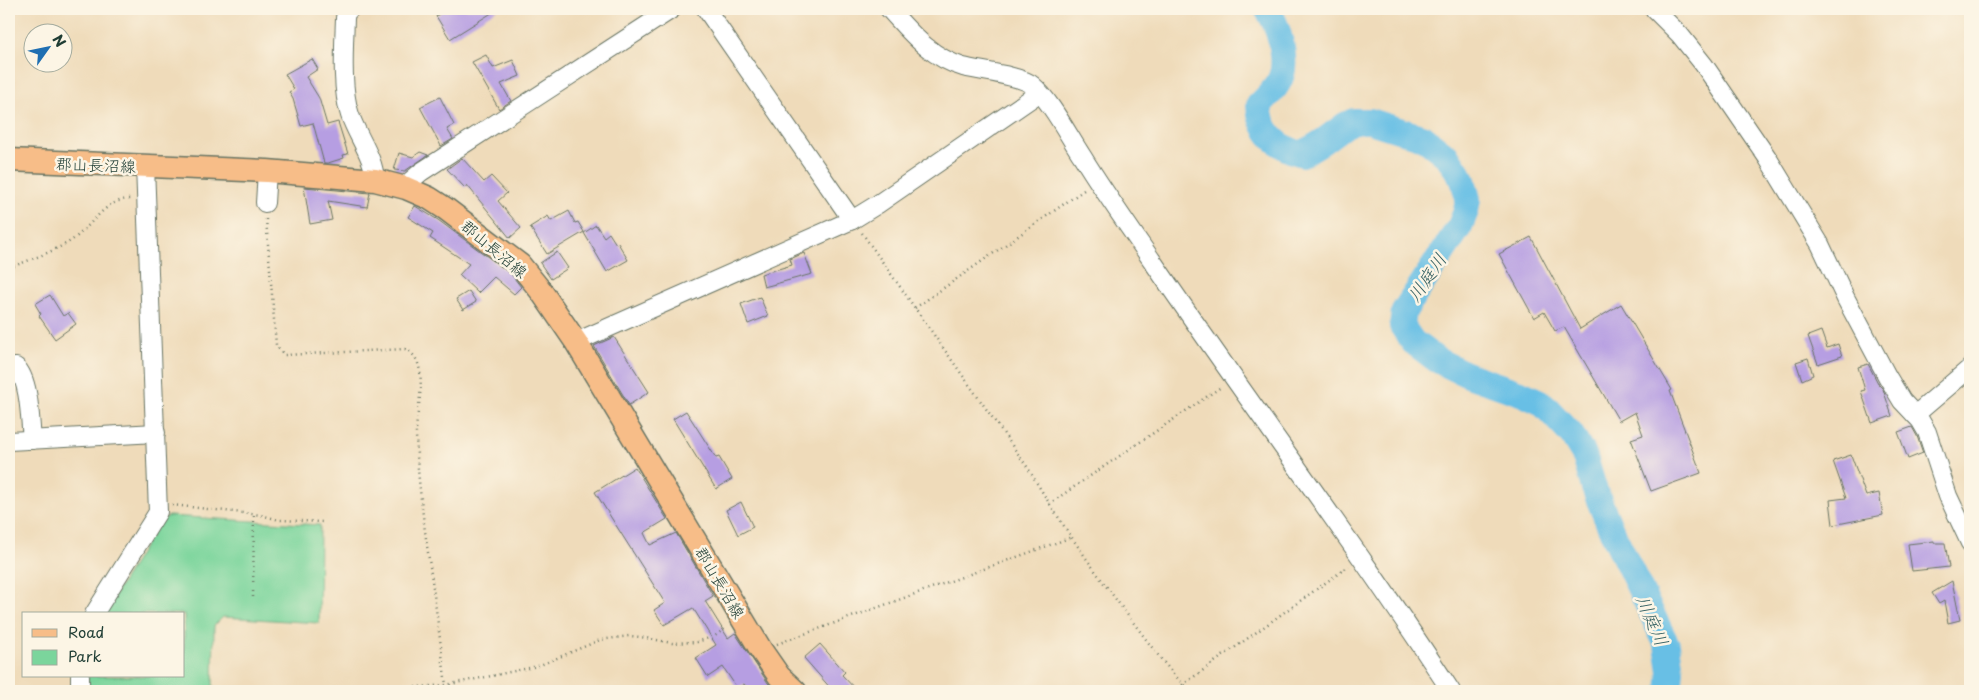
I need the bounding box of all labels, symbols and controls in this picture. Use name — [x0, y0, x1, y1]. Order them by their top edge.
north arrow — [22, 22, 72, 72]
text: N — [47, 30, 71, 51]
street label: 郡山長沼線 — [56, 151, 136, 177]
street label: 郡山長沼線 — [457, 213, 533, 283]
water label: 川庭川 — [1400, 247, 1452, 307]
street label: 郡山長沼線 — [690, 542, 752, 622]
water label: 川庭川 — [1630, 590, 1676, 650]
legend — [22, 612, 185, 678]
text: Road — [68, 620, 104, 643]
text: Park — [68, 644, 102, 667]

